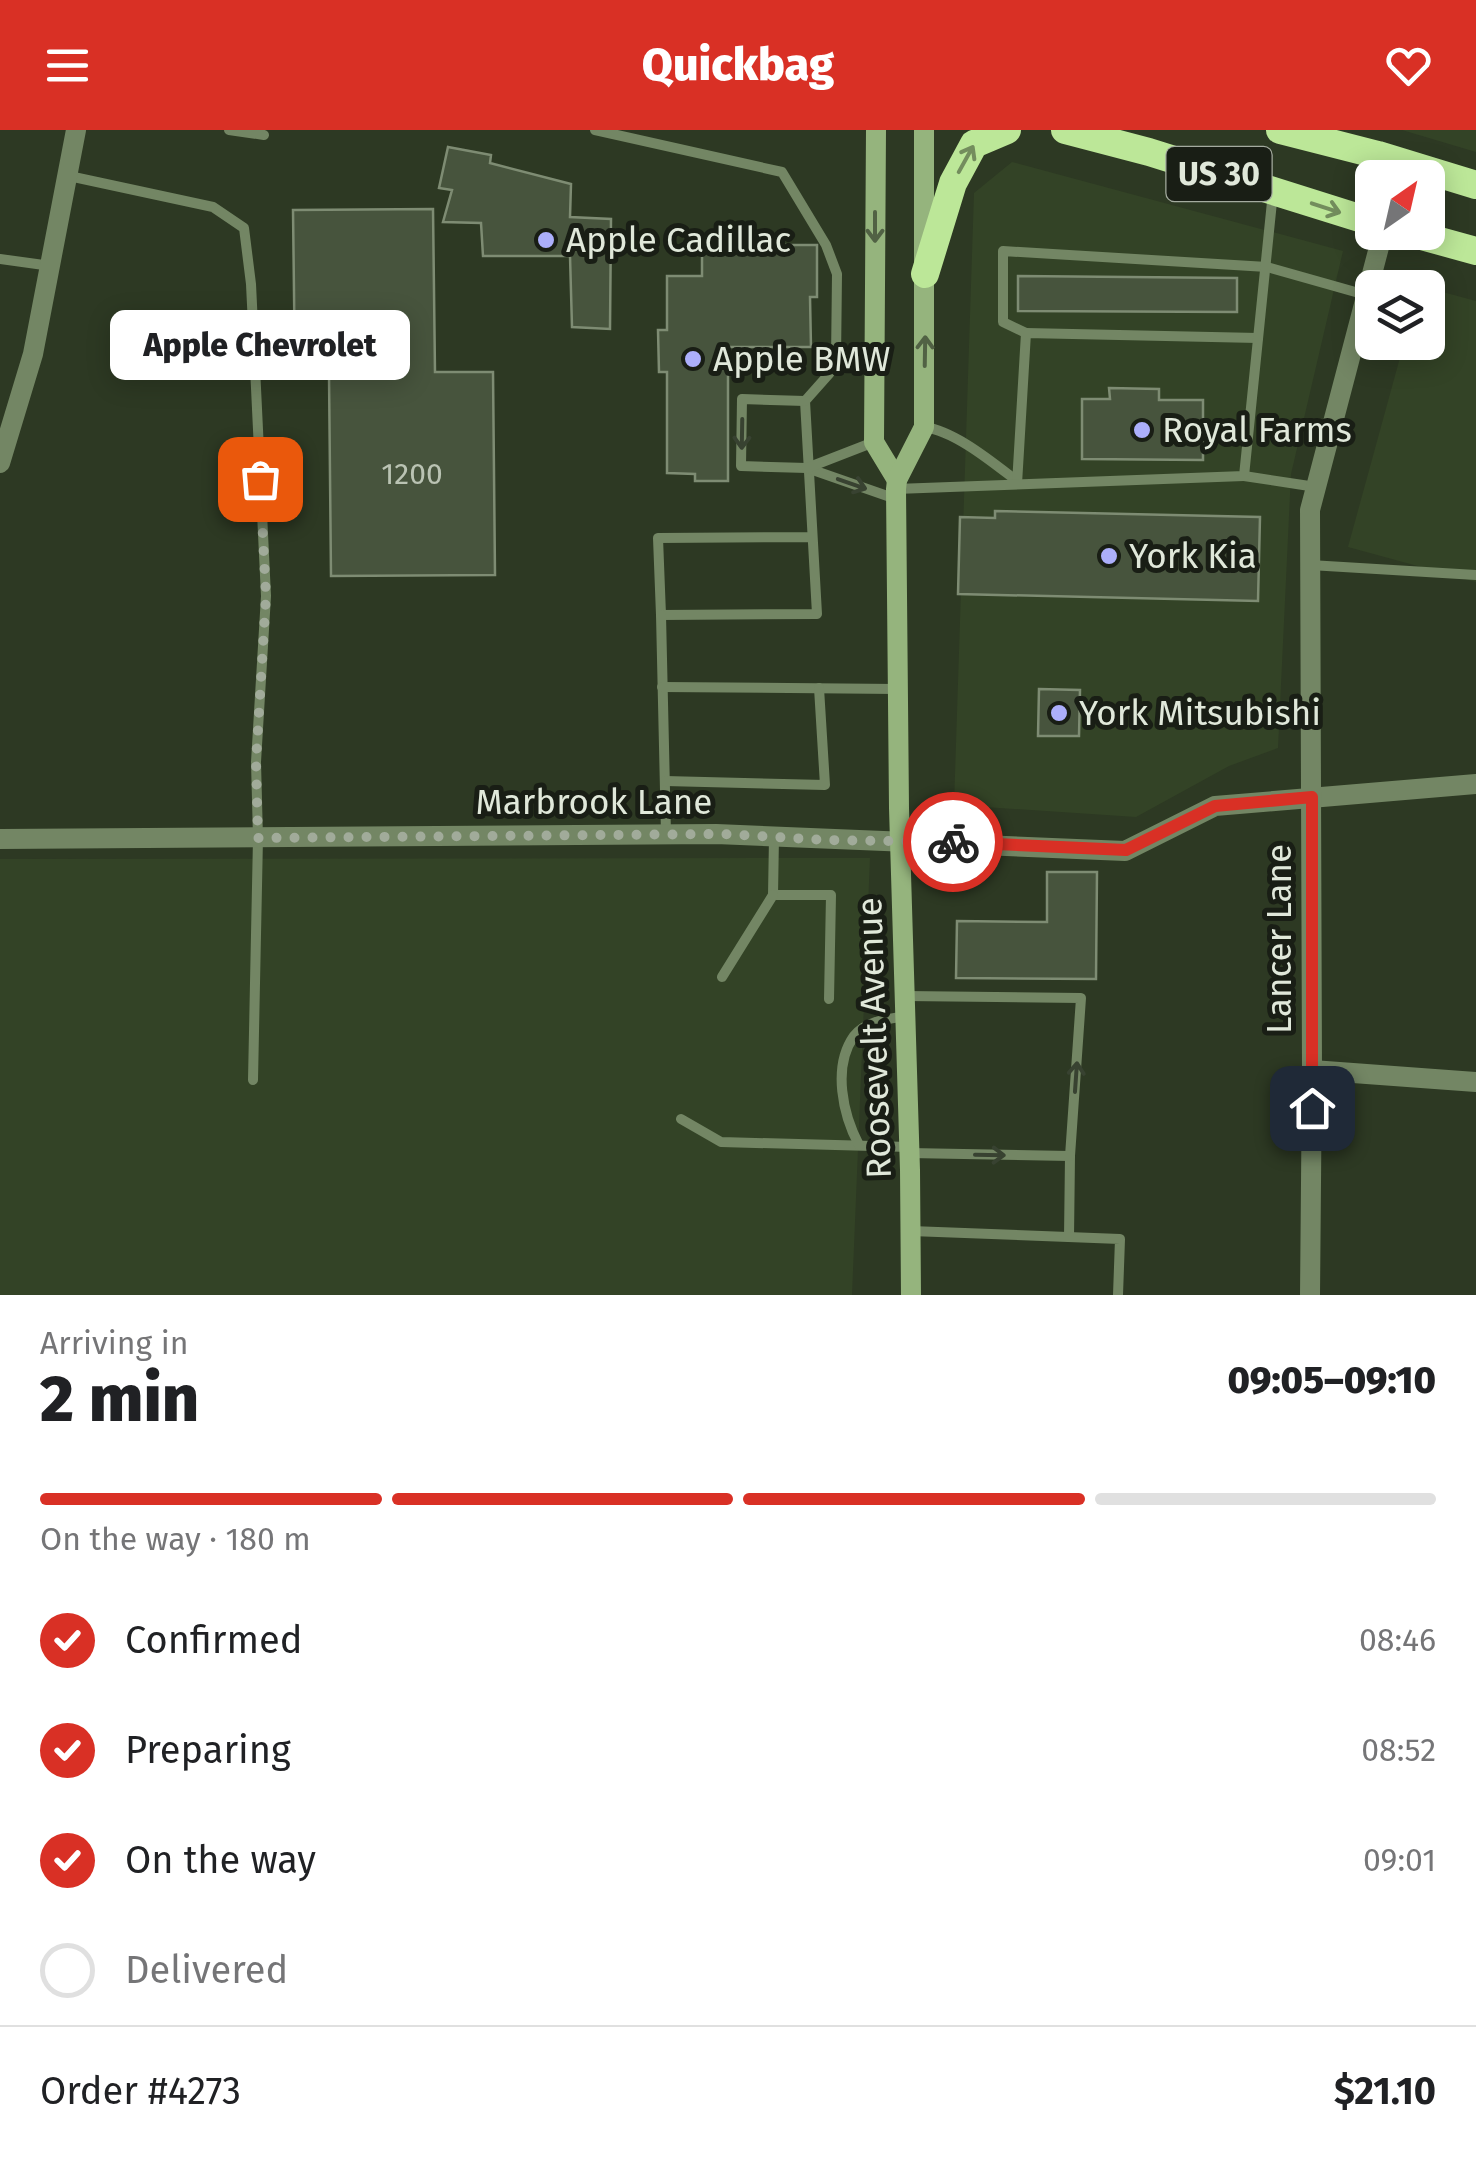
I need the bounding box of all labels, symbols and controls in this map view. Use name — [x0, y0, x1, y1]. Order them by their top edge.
icon: menu — [40, 38, 95, 93]
text: Quickbag — [642, 38, 834, 92]
icon: heart — [1381, 38, 1436, 93]
one-way arrow — [957, 145, 976, 174]
road number: US 30 — [1166, 147, 1272, 201]
north arrow — [1355, 160, 1445, 250]
map controls — [1355, 160, 1445, 360]
one-way arrow — [1310, 200, 1342, 218]
one-way arrow — [866, 211, 885, 243]
place label: Apple Cadillac — [566, 219, 791, 261]
marker: Apple Cadillac — [535, 229, 557, 251]
button: layers — [1355, 270, 1445, 360]
callout: Apple Chevrolet — [110, 309, 410, 379]
text: Apple Chevrolet — [144, 326, 376, 364]
one-way arrow — [915, 335, 934, 367]
place label: Apple BMW — [713, 338, 891, 380]
marker: Apple BMW — [682, 348, 704, 370]
place label: Royal Farms — [1162, 409, 1352, 451]
one-way arrow — [732, 416, 752, 449]
marker: Royal Farms — [1131, 419, 1153, 441]
pin — [218, 437, 303, 522]
icon: bag — [233, 452, 288, 507]
house number: 1200 — [381, 456, 443, 492]
one-way arrow — [836, 476, 868, 494]
place label: York Kia — [1129, 535, 1257, 577]
marker: York Kia — [1098, 545, 1120, 567]
place label: York Mitsubishi — [1079, 692, 1321, 734]
marker: York Mitsubishi — [1048, 702, 1070, 724]
street label: Marbrook Lane — [476, 781, 712, 823]
courier — [903, 792, 1003, 892]
icon: bike — [926, 815, 981, 870]
street label: Lancer Lane — [1258, 844, 1300, 1034]
street label: Roosevelt Avenue — [848, 897, 900, 1179]
one-way arrow — [1067, 1061, 1086, 1093]
pin — [1270, 1066, 1355, 1151]
icon: home — [1285, 1081, 1340, 1136]
one-way arrow — [973, 1145, 1005, 1164]
text: Arriving in — [40, 1324, 188, 1362]
text: 09:05–09:10 — [1228, 1357, 1436, 1403]
text: 2 min — [40, 1360, 199, 1438]
text: On the way · 180 m — [40, 1520, 311, 1558]
icon: check — [40, 1613, 95, 1668]
text: Confirmed — [125, 1617, 303, 1663]
text: 08:46 — [1359, 1621, 1436, 1659]
icon: check — [40, 1723, 95, 1778]
text: Preparing — [125, 1727, 291, 1773]
text: 08:52 — [1361, 1731, 1436, 1769]
icon: check — [40, 1833, 95, 1888]
text: On the way — [125, 1837, 316, 1883]
text: 09:01 — [1363, 1841, 1436, 1879]
text: Delivered — [125, 1947, 288, 1993]
text: Order #4273 — [40, 2068, 241, 2114]
text: $21.10 — [1334, 2068, 1436, 2114]

